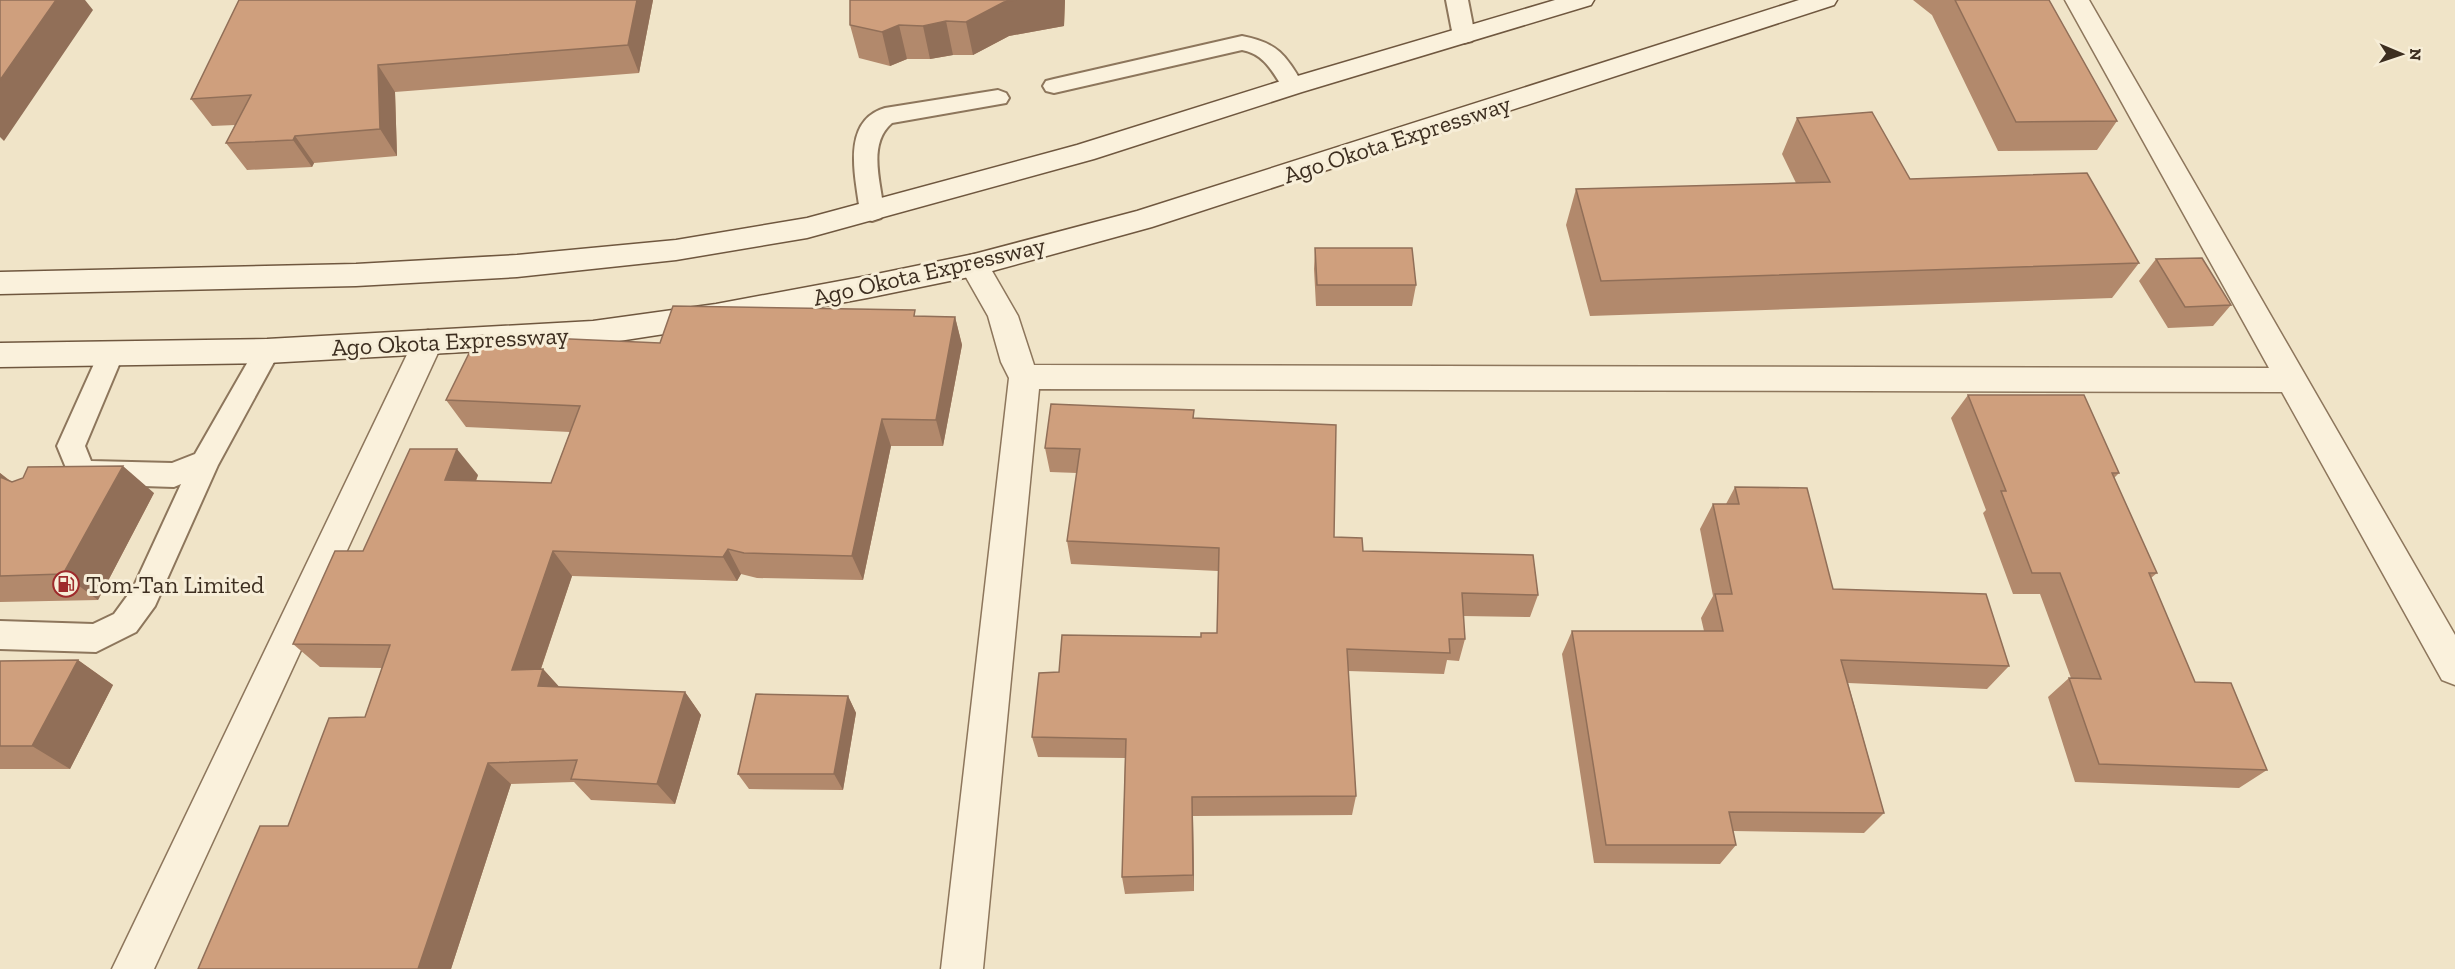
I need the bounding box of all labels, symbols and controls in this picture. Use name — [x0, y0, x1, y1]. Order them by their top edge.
north arrow — [2371, 24, 2431, 84]
text: N — [2406, 48, 2425, 61]
street label: Ago Okota Expressway — [1280, 88, 1515, 189]
street label: Ago Okota Expressway — [810, 230, 1049, 312]
street label: Ago Okota Expressway — [331, 320, 570, 362]
fuel station icon: Tom-Tan Limited — [51, 569, 81, 599]
place label: Tom-Tan Limited — [86, 570, 264, 599]

